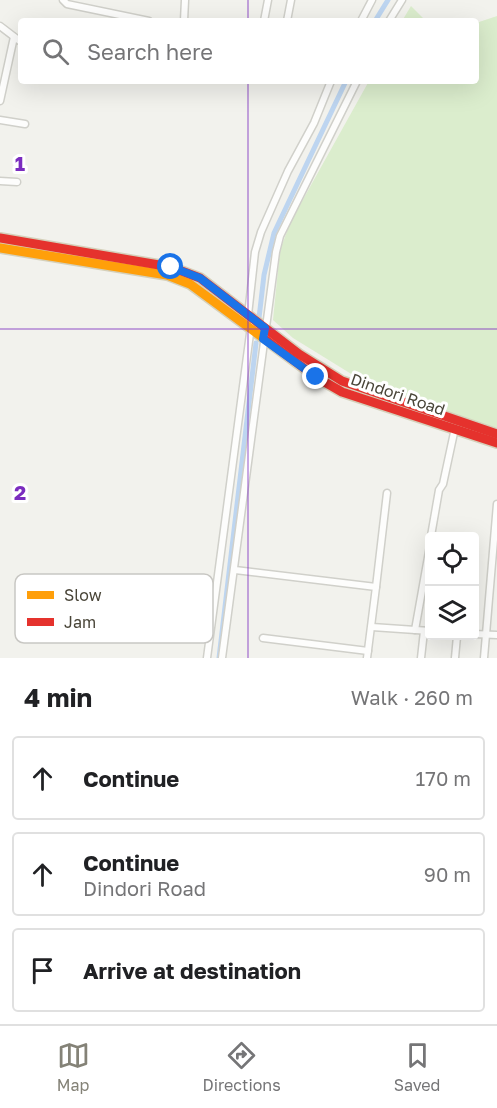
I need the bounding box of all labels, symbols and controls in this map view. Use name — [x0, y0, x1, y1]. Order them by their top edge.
search box — [18, 18, 479, 84]
icon: search — [39, 35, 72, 68]
text: Search here — [87, 38, 213, 65]
text: 1 — [15, 151, 25, 175]
route start — [157, 253, 183, 279]
route end — [302, 363, 328, 389]
street label: Dindori Road — [348, 369, 448, 419]
text: 2 — [14, 480, 26, 504]
map controls — [425, 532, 479, 640]
button: locate — [425, 532, 479, 586]
legend — [15, 574, 213, 643]
text: Slow — [64, 585, 102, 605]
button: layers — [425, 586, 479, 640]
text: Jam — [64, 612, 96, 632]
text: 4 min — [24, 682, 92, 713]
text: Walk · 260 m — [351, 685, 473, 709]
icon: ahead — [26, 762, 59, 795]
text: Continue — [83, 765, 179, 792]
text: 170 m — [416, 766, 471, 790]
text: Continue — [83, 849, 179, 876]
icon: ahead — [26, 858, 59, 891]
text: 90 m — [424, 862, 471, 886]
text: Dindori Road — [83, 876, 206, 900]
icon: arrive — [26, 954, 59, 987]
text: Arrive at destination — [83, 957, 301, 984]
tab: Map — [57, 1039, 90, 1095]
tab: Directions — [203, 1039, 281, 1095]
tab: Saved — [394, 1039, 440, 1095]

